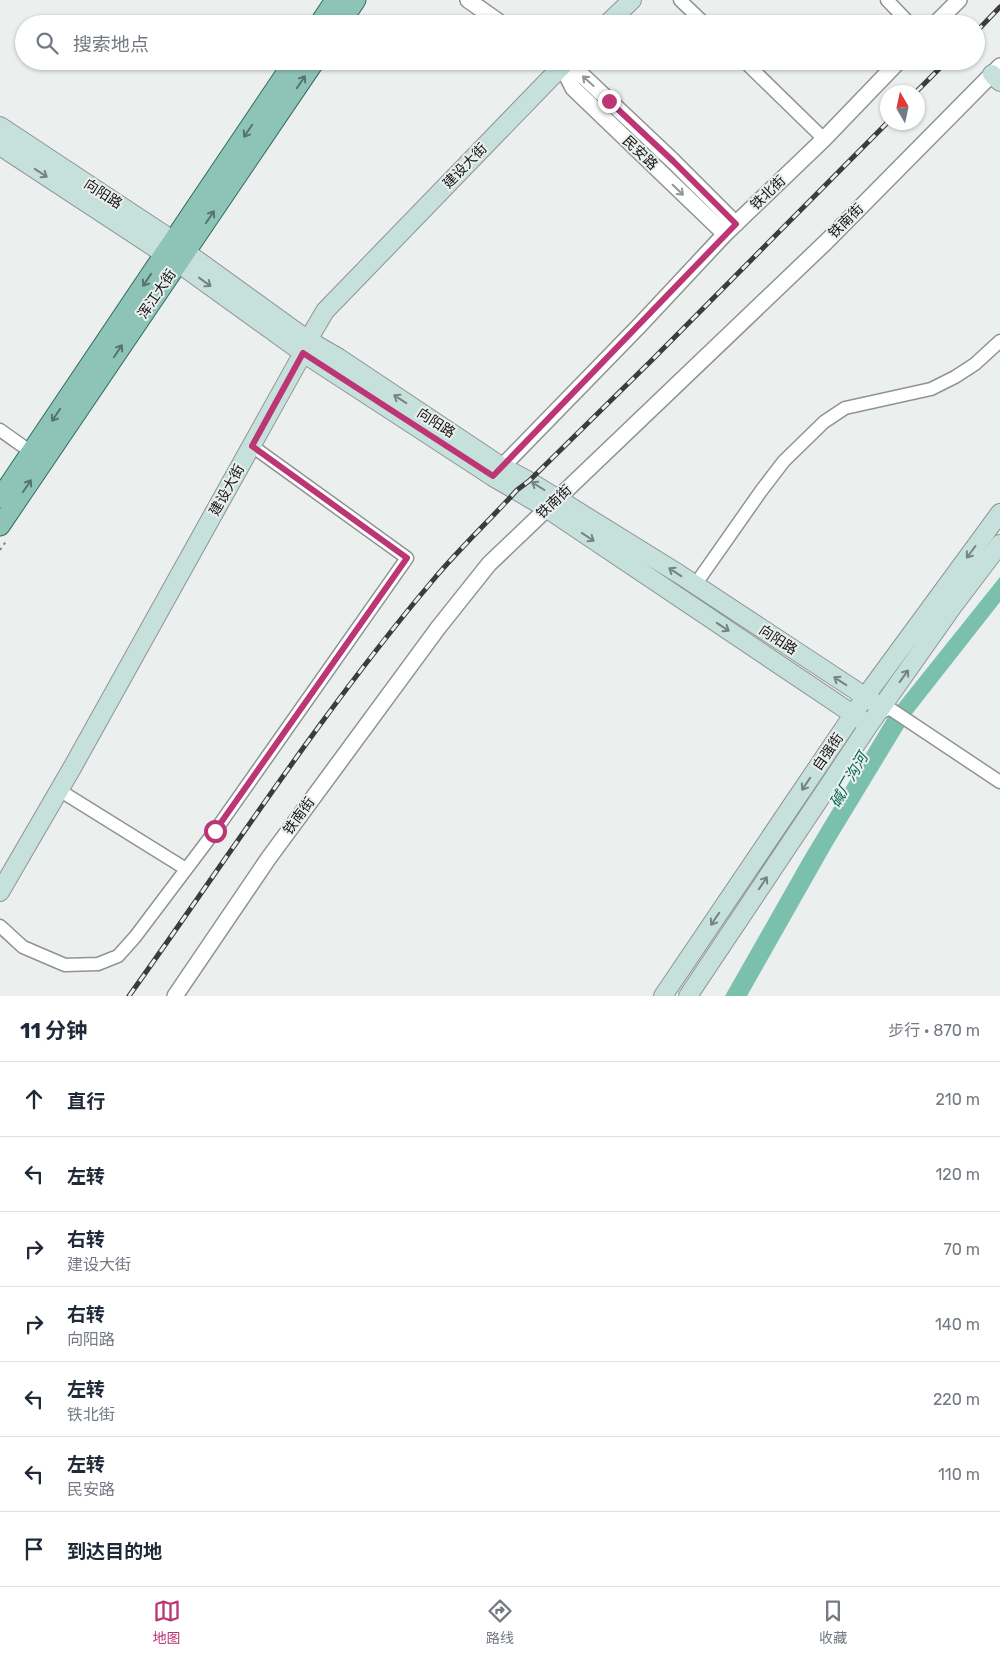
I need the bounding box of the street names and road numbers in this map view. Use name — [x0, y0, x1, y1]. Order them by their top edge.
street label: 民安路 — [619, 132, 661, 174]
street label: 建设大街 — [439, 140, 491, 192]
street label: 铁北街 — [747, 172, 789, 214]
street label: 向阳路 — [81, 175, 125, 213]
street label: 铁南街 — [825, 200, 867, 242]
street label: 浑江大街 — [134, 266, 180, 322]
street label: 向阳路 — [414, 404, 458, 442]
street label: 建设大街 — [206, 461, 248, 519]
street label: 铁南街 — [533, 481, 575, 523]
street label: 向阳路 — [756, 621, 800, 659]
street label: 自强街 — [809, 730, 847, 774]
street label: 铁南街 — [280, 794, 318, 838]

